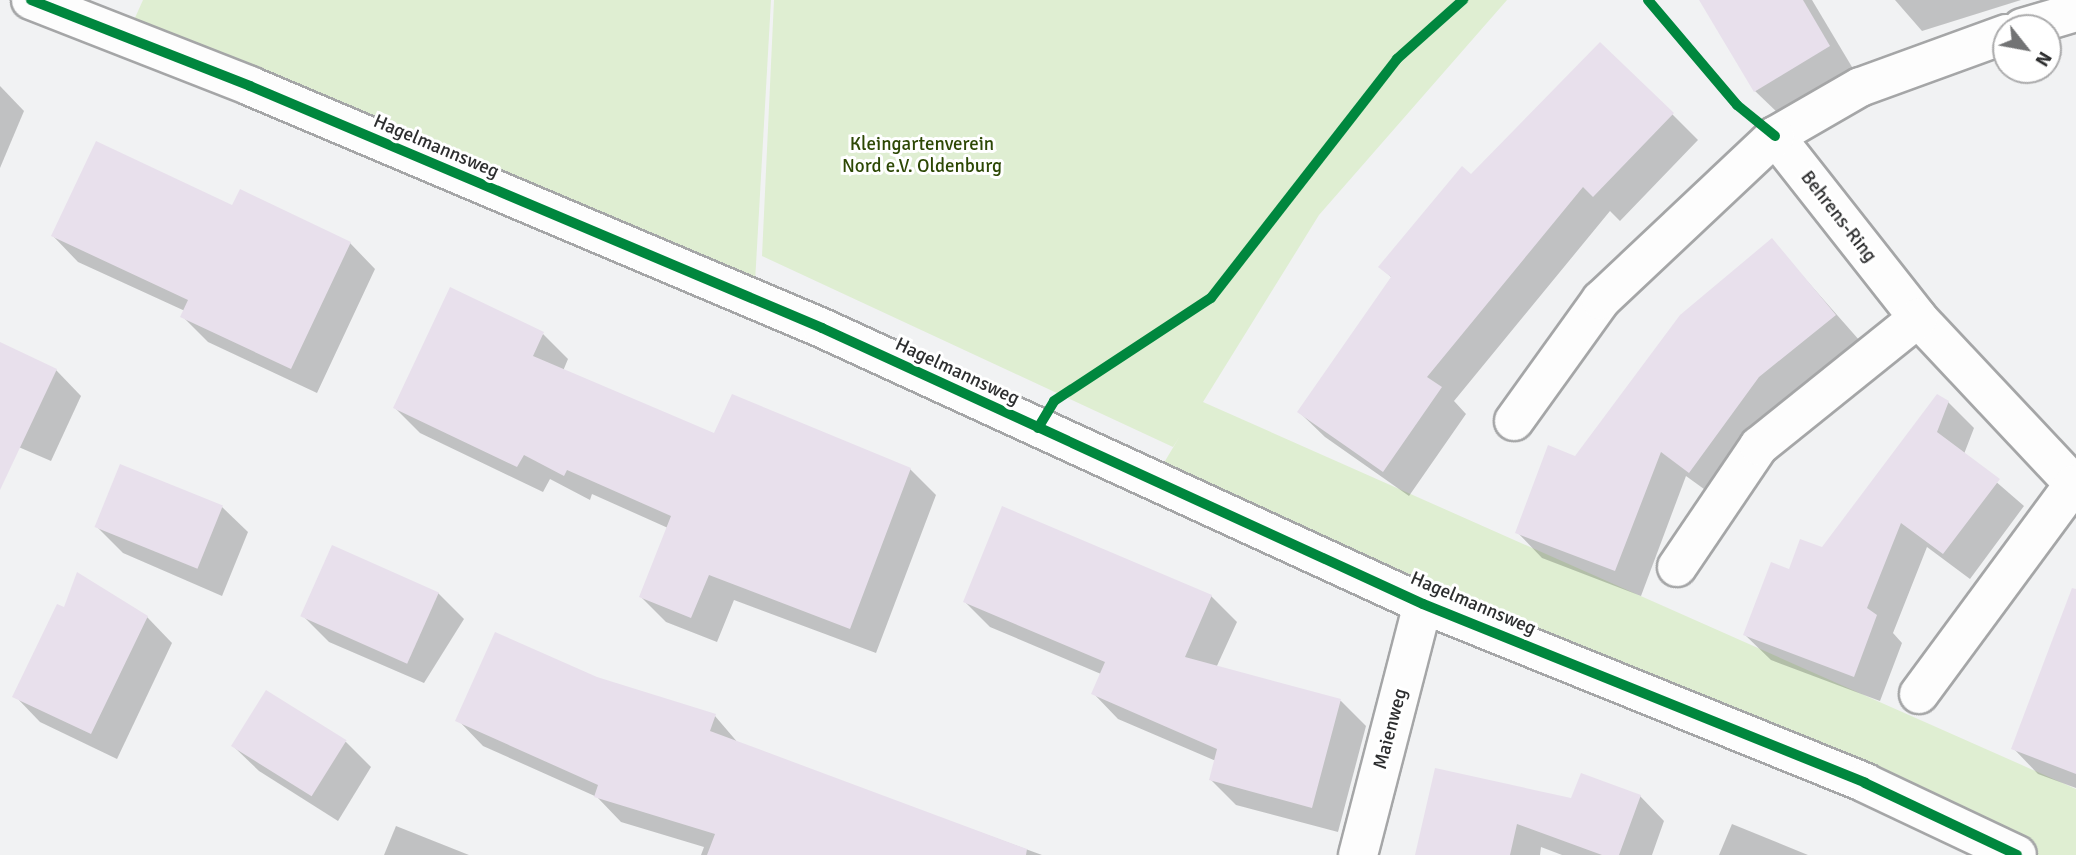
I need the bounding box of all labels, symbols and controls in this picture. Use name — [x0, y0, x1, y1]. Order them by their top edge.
north arrow — [1992, 14, 2062, 84]
text: N — [2030, 47, 2057, 71]
street label: Hagelmannsweg — [370, 110, 502, 184]
park label: Kleingartenverein Nord e.V. Oldenburg — [842, 134, 1002, 178]
street label: Behrens-Ring — [1795, 167, 1881, 267]
street label: Hagelmannsweg — [891, 333, 1023, 411]
street label: Hagelmannsweg — [1407, 567, 1539, 641]
street label: Maienweg — [1369, 686, 1413, 772]

